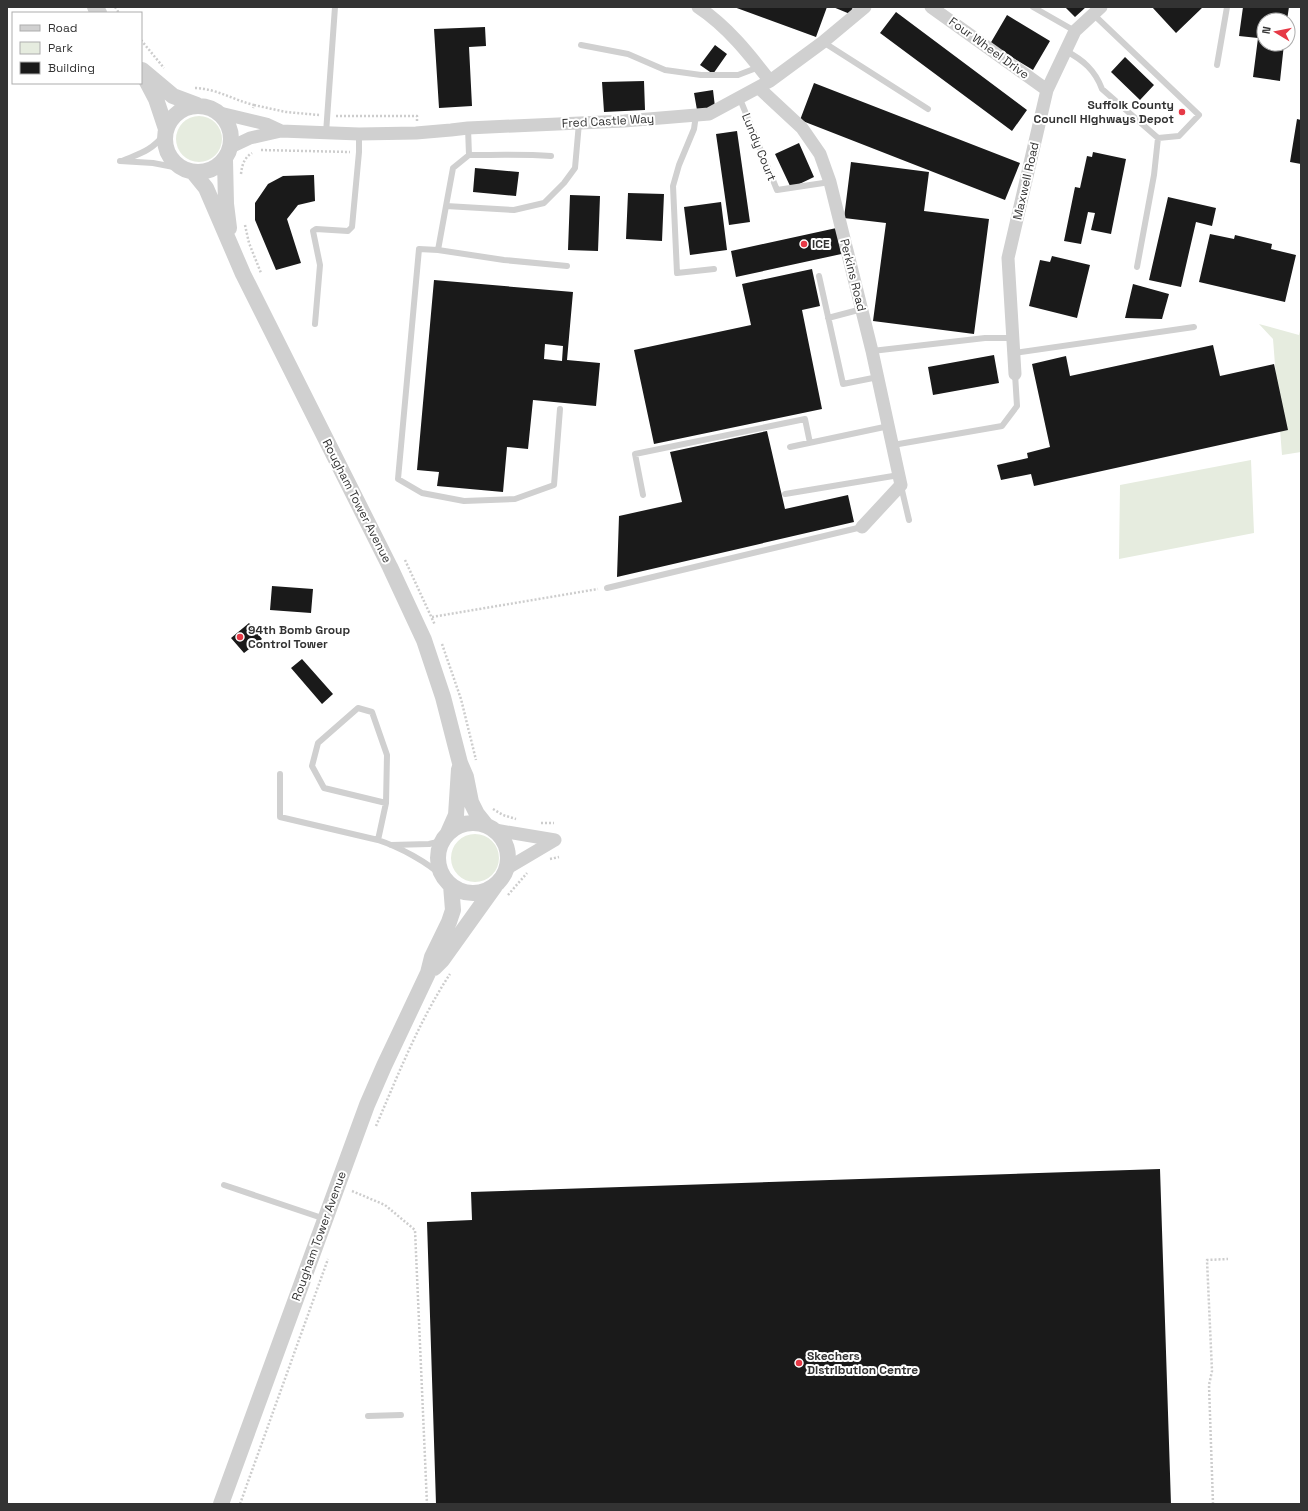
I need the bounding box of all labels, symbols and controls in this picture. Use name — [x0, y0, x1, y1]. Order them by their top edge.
legend — [12, 12, 142, 84]
north arrow — [1256, 12, 1296, 52]
street label: Four Wheel Drive — [946, 13, 1032, 83]
text: Road — [48, 20, 77, 36]
text: N — [1259, 25, 1274, 35]
text: Park — [48, 40, 73, 56]
text: Building — [48, 60, 95, 76]
place label: Suffolk County Council Highways Depot — [1033, 97, 1174, 127]
marker: Suffolk County Council Highways Depot — [1177, 107, 1187, 117]
street label: Fred Castle Way — [561, 111, 655, 131]
street label: Lundy Court — [738, 111, 780, 183]
street label: Maxwell Road — [1009, 141, 1043, 221]
place label: ICE — [812, 236, 830, 252]
street label: Perkins Road — [836, 237, 870, 313]
marker: ICE — [799, 239, 809, 249]
street label: Rougham Tower Avenue — [319, 436, 395, 566]
place label: 94th Bomb Group Control Tower — [248, 622, 350, 652]
marker: 94th Bomb Group Control Tower — [235, 632, 245, 642]
street label: Rougham Tower Avenue — [288, 1169, 350, 1303]
place label: Skechers Distribution Centre — [807, 1348, 918, 1378]
marker: Skechers Distribution Centre — [794, 1358, 804, 1368]

